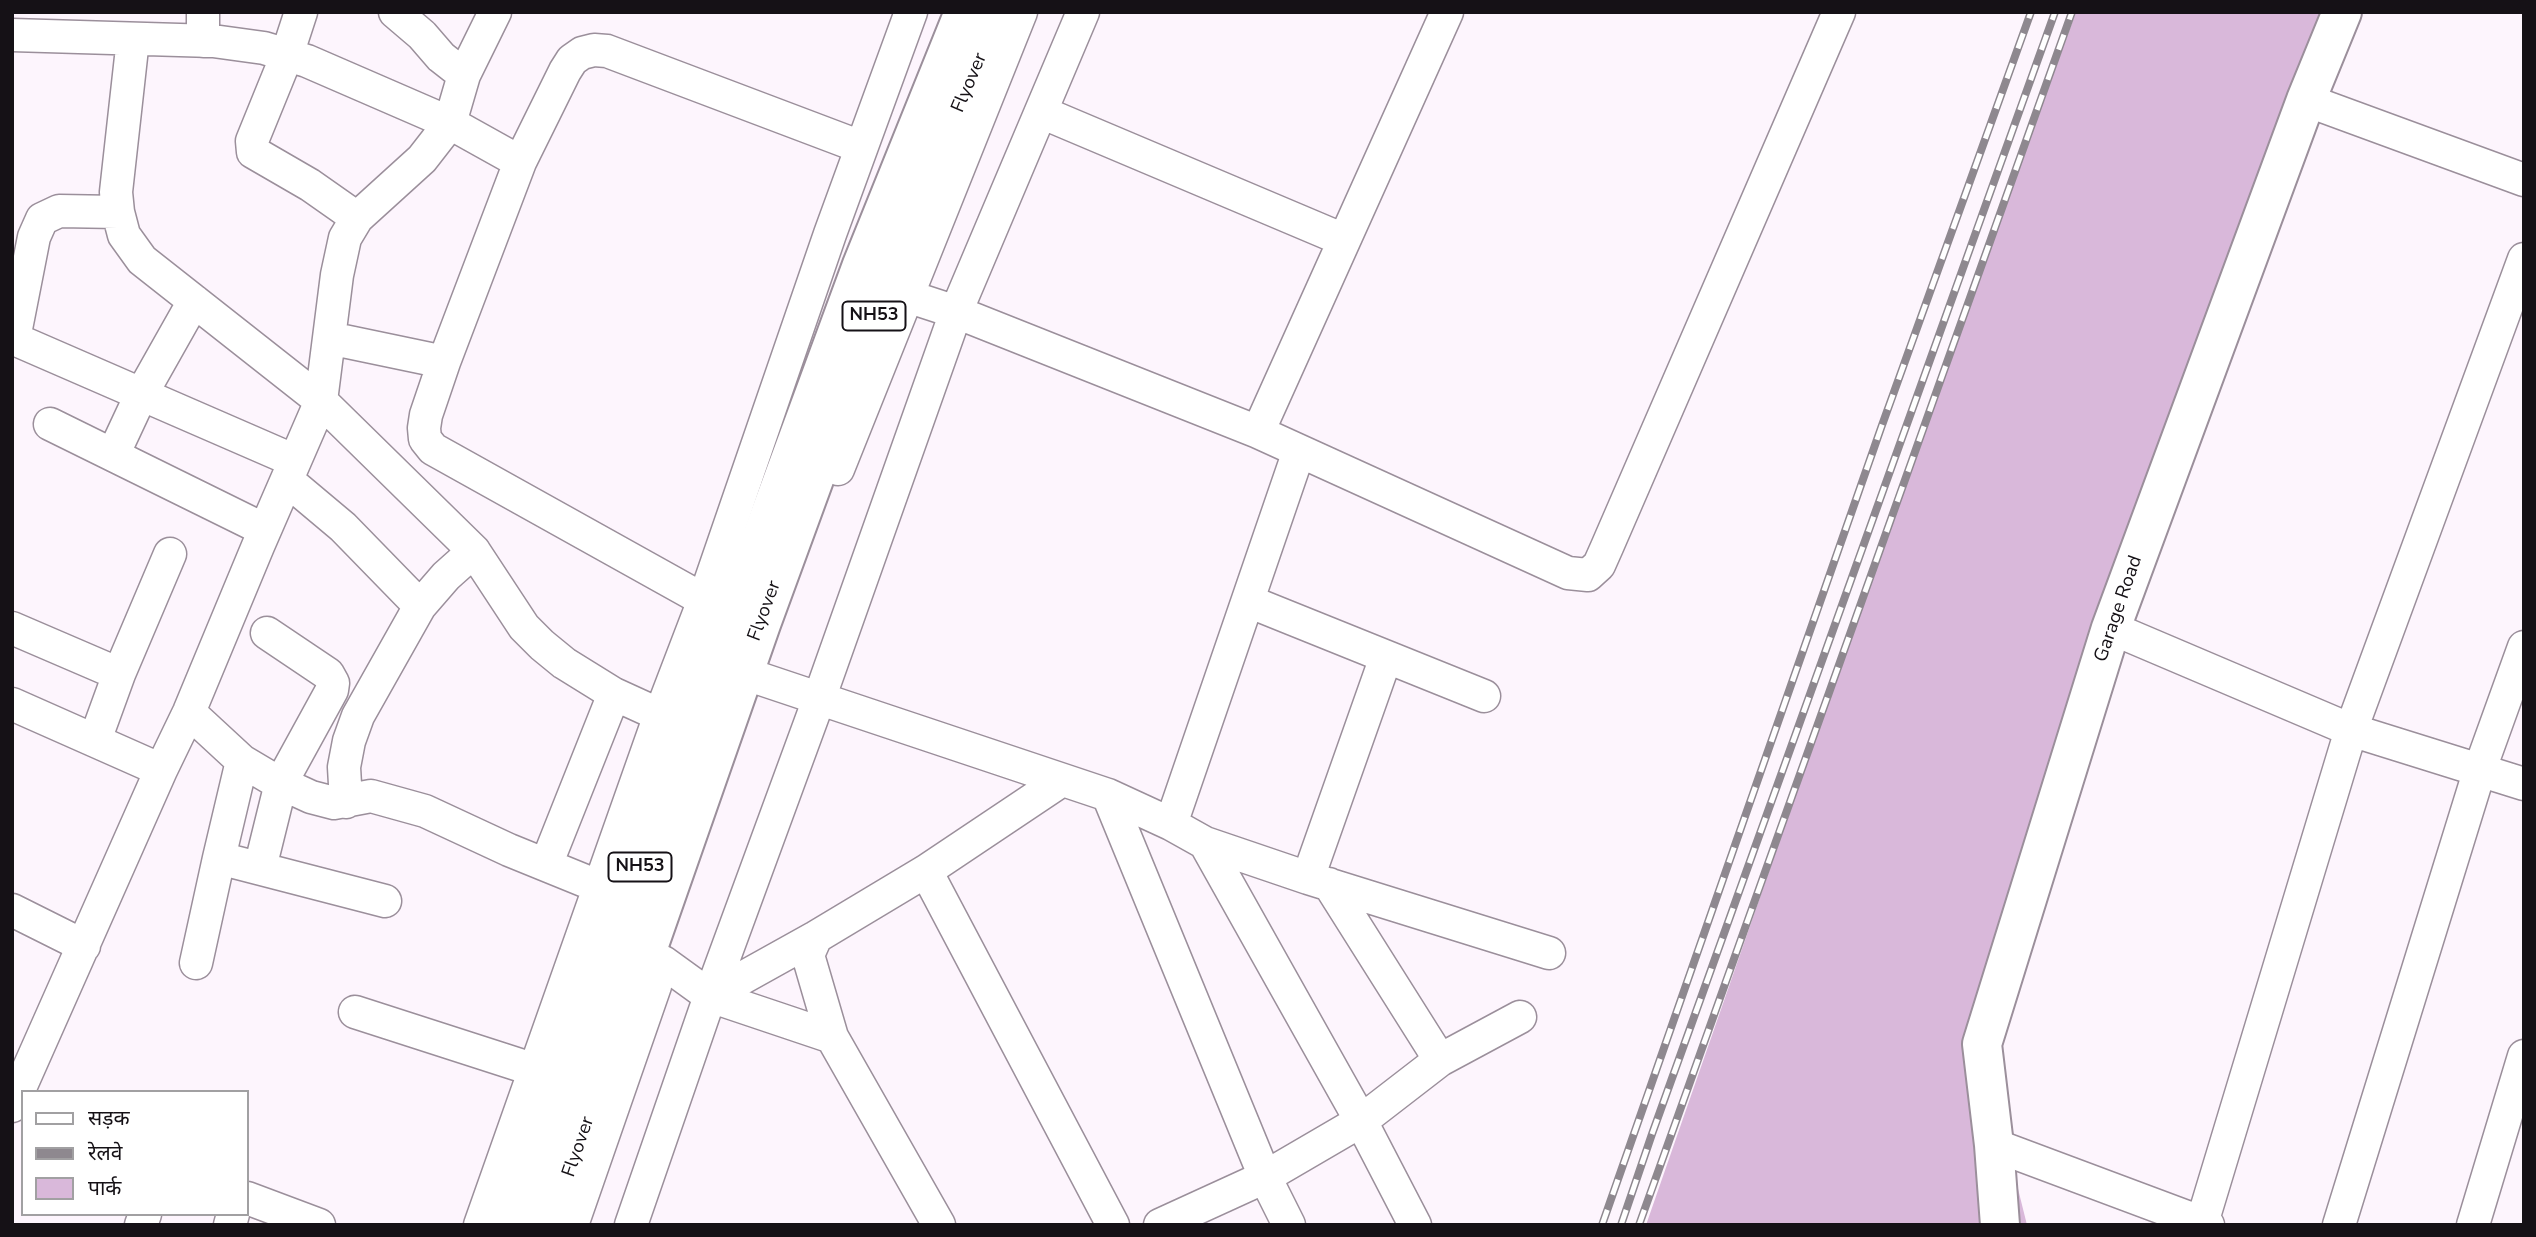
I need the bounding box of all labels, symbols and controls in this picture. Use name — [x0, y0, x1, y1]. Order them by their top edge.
street label: Flyover — [947, 50, 993, 116]
road number: NH53 — [842, 302, 906, 330]
street label: Garage Road — [2090, 553, 2148, 665]
street label: Flyover — [744, 578, 786, 644]
road number: NH53 — [608, 852, 672, 882]
legend — [21, 1090, 248, 1216]
text: सड़क — [88, 1104, 130, 1132]
street label: Flyover — [558, 1114, 600, 1180]
text: रेलवे — [88, 1139, 123, 1167]
text: पार्क — [88, 1174, 122, 1202]

